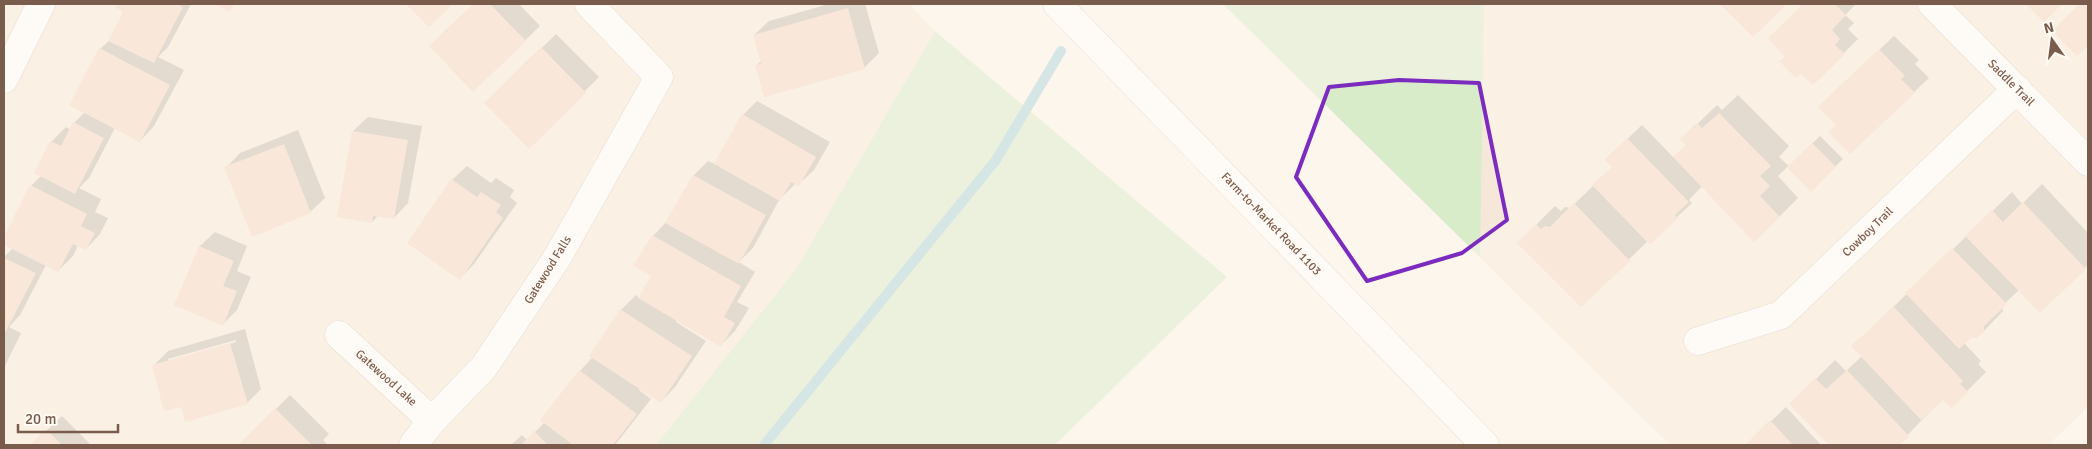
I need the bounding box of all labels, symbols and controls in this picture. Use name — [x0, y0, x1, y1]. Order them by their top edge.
north arrow — [2027, 15, 2077, 65]
text: N — [2042, 18, 2056, 37]
street label: Saddle Trail — [1984, 56, 2038, 110]
street label: Farm-to-Market Road 1103 — [1218, 169, 1324, 279]
street label: Cowboy Trail — [1839, 204, 1897, 260]
street label: Gatewood Falls — [521, 233, 575, 307]
street label: Gatewood Lake — [352, 346, 420, 410]
scale bar — [18, 402, 118, 434]
text: 20 m — [25, 410, 56, 428]

